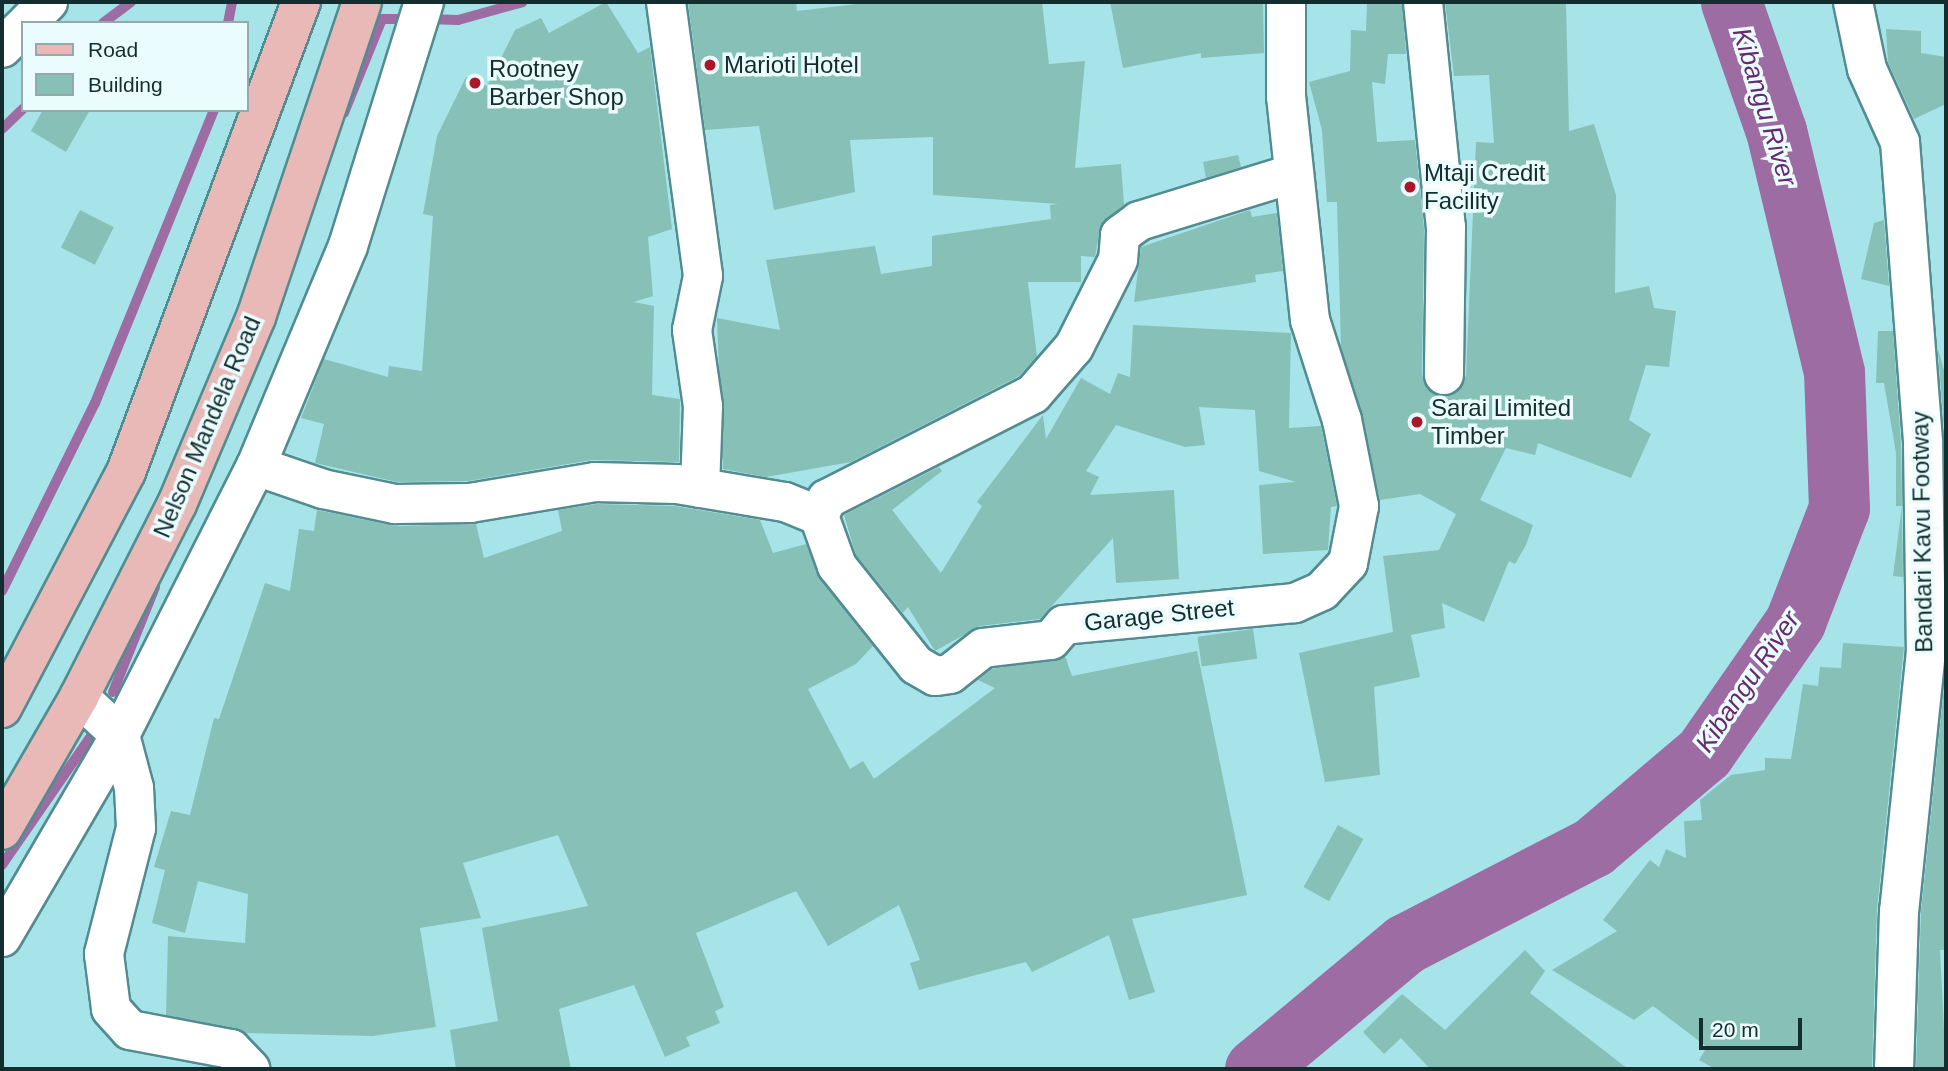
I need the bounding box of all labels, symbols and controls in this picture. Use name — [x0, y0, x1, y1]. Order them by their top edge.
legend — [21, 21, 248, 112]
water label: Kibangu River — [1725, 24, 1803, 190]
text: Road — [88, 38, 138, 61]
place label: Marioti Hotel — [724, 51, 859, 79]
place label: Rootney Barber Shop — [489, 55, 624, 111]
marker: Marioti Hotel — [702, 57, 718, 73]
text: Building — [88, 73, 163, 96]
marker: Rootney Barber Shop — [467, 75, 483, 91]
place label: Mtaji Credit Facility — [1424, 159, 1545, 215]
marker: Mtaji Credit Facility — [1402, 179, 1418, 195]
street label: Nelson Mandela Road — [147, 312, 267, 542]
place label: Sarai Limited Timber — [1431, 394, 1571, 450]
street label: Bandari Kavu Footway — [1905, 411, 1939, 653]
marker: Sarai Limited Timber — [1409, 414, 1425, 430]
street label: Garage Street — [1083, 593, 1235, 637]
water label: Kibangu River — [1689, 606, 1807, 758]
scale bar — [1703, 1004, 1806, 1048]
text: 20 m — [1712, 1018, 1759, 1041]

